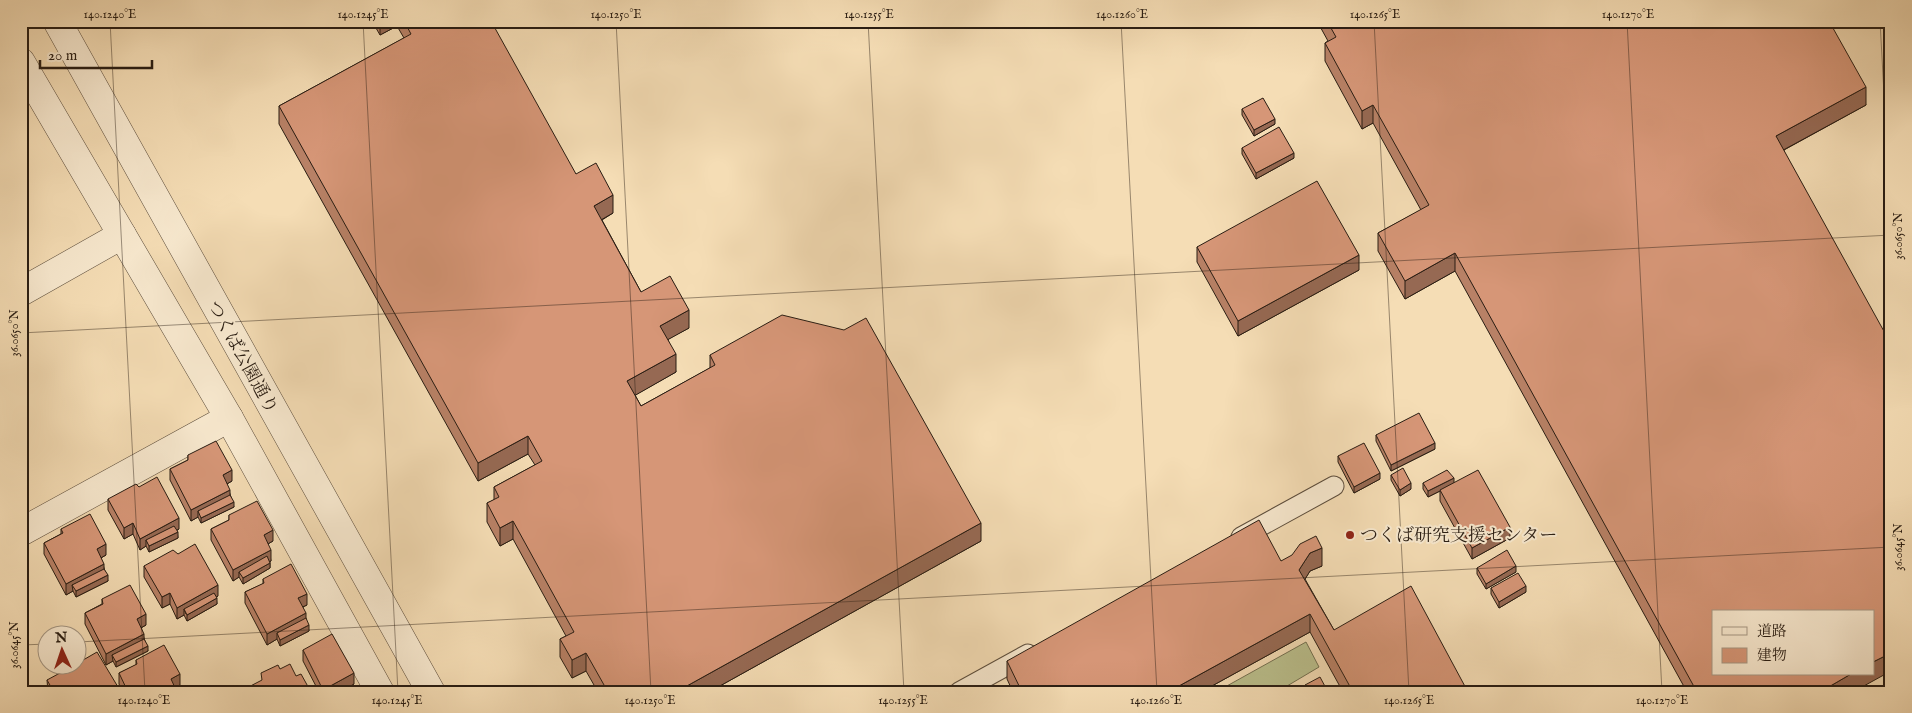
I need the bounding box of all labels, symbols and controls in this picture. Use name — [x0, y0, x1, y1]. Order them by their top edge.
text: 140.1240°E — [84, 7, 136, 22]
text: 140.1245°E — [337, 7, 389, 22]
text: 140.1250°E — [590, 7, 642, 22]
text: 140.1255°E — [844, 7, 894, 22]
text: 140.1260°E — [1096, 7, 1148, 22]
text: 140.1265°E — [1350, 7, 1400, 22]
text: 140.1270°E — [1602, 7, 1654, 22]
scale bar — [40, 38, 152, 70]
text: 20 m — [48, 46, 78, 65]
text: 36.0650°N — [1891, 212, 1906, 260]
street label: つくば公園通り — [201, 297, 282, 418]
text: 36.0650°N — [7, 309, 22, 357]
text: 36.0645°N — [1891, 523, 1906, 571]
place label: つくば研究支援センター — [1360, 525, 1557, 548]
marker: つくば研究支援センター — [1344, 529, 1356, 541]
legend — [1712, 610, 1874, 676]
text: 36.0645°N — [7, 621, 22, 669]
text: 道路 — [1757, 622, 1787, 641]
north arrow — [38, 626, 88, 676]
text: N — [54, 629, 68, 647]
text: 建物 — [1757, 646, 1787, 665]
text: 140.1240°E — [118, 693, 170, 708]
text: 140.1245°E — [371, 693, 423, 708]
text: 140.1250°E — [624, 693, 676, 708]
text: 140.1255°E — [878, 693, 928, 708]
text: 140.1260°E — [1130, 693, 1182, 708]
text: 140.1265°E — [1384, 693, 1434, 708]
text: 140.1270°E — [1636, 693, 1688, 708]

